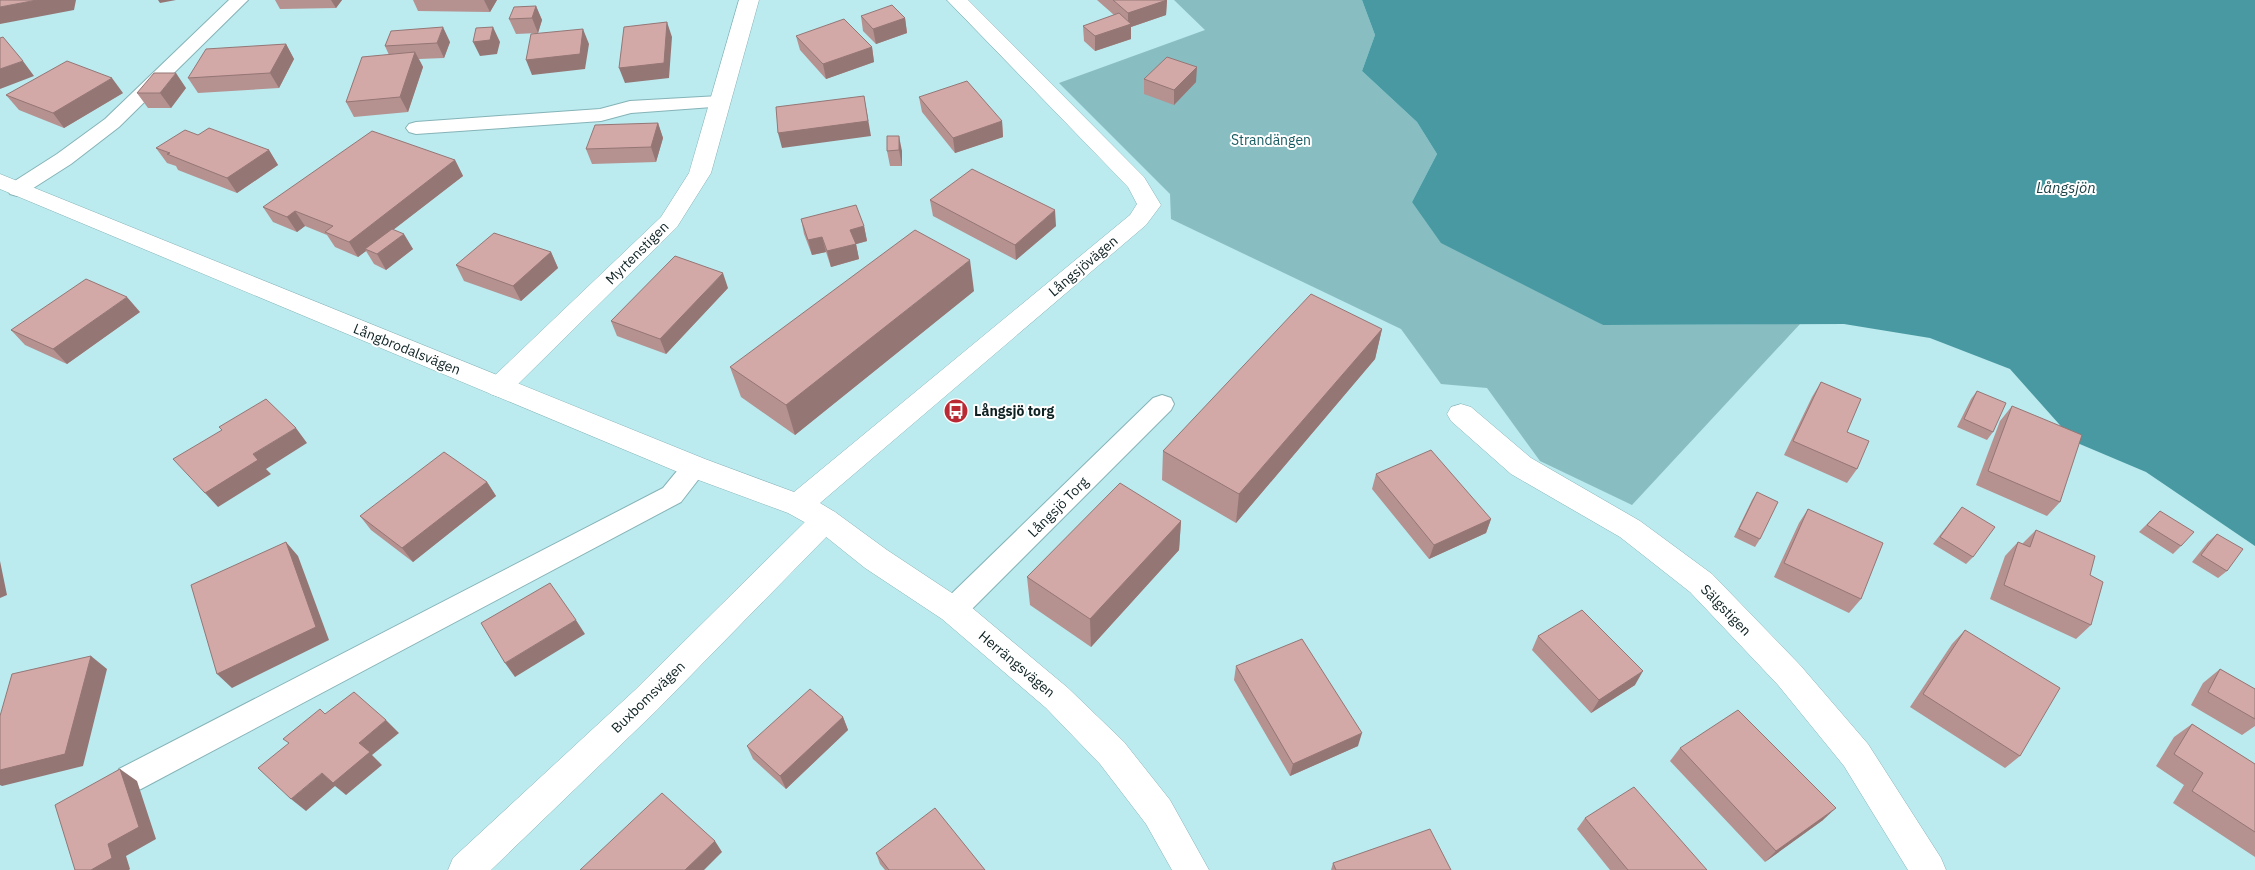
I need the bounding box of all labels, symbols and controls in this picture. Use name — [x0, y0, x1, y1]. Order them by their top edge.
park label: Strandängen — [1231, 131, 1311, 149]
water label: Långsjön — [2036, 178, 2096, 197]
street label: Myrtenstigen — [602, 218, 672, 288]
street label: Långsjövägen — [1045, 232, 1121, 300]
street label: Långbrodalsvägen — [351, 319, 463, 379]
bus stop icon: Långsjö torg — [943, 398, 969, 424]
place label: Långsjö torg — [974, 402, 1054, 420]
street label: Långsjö Torg — [1024, 472, 1093, 541]
street label: Sälgstigen — [1697, 580, 1755, 640]
street label: Herrängsvägen — [975, 627, 1059, 701]
street label: Buxbomsvägen — [607, 657, 689, 737]

